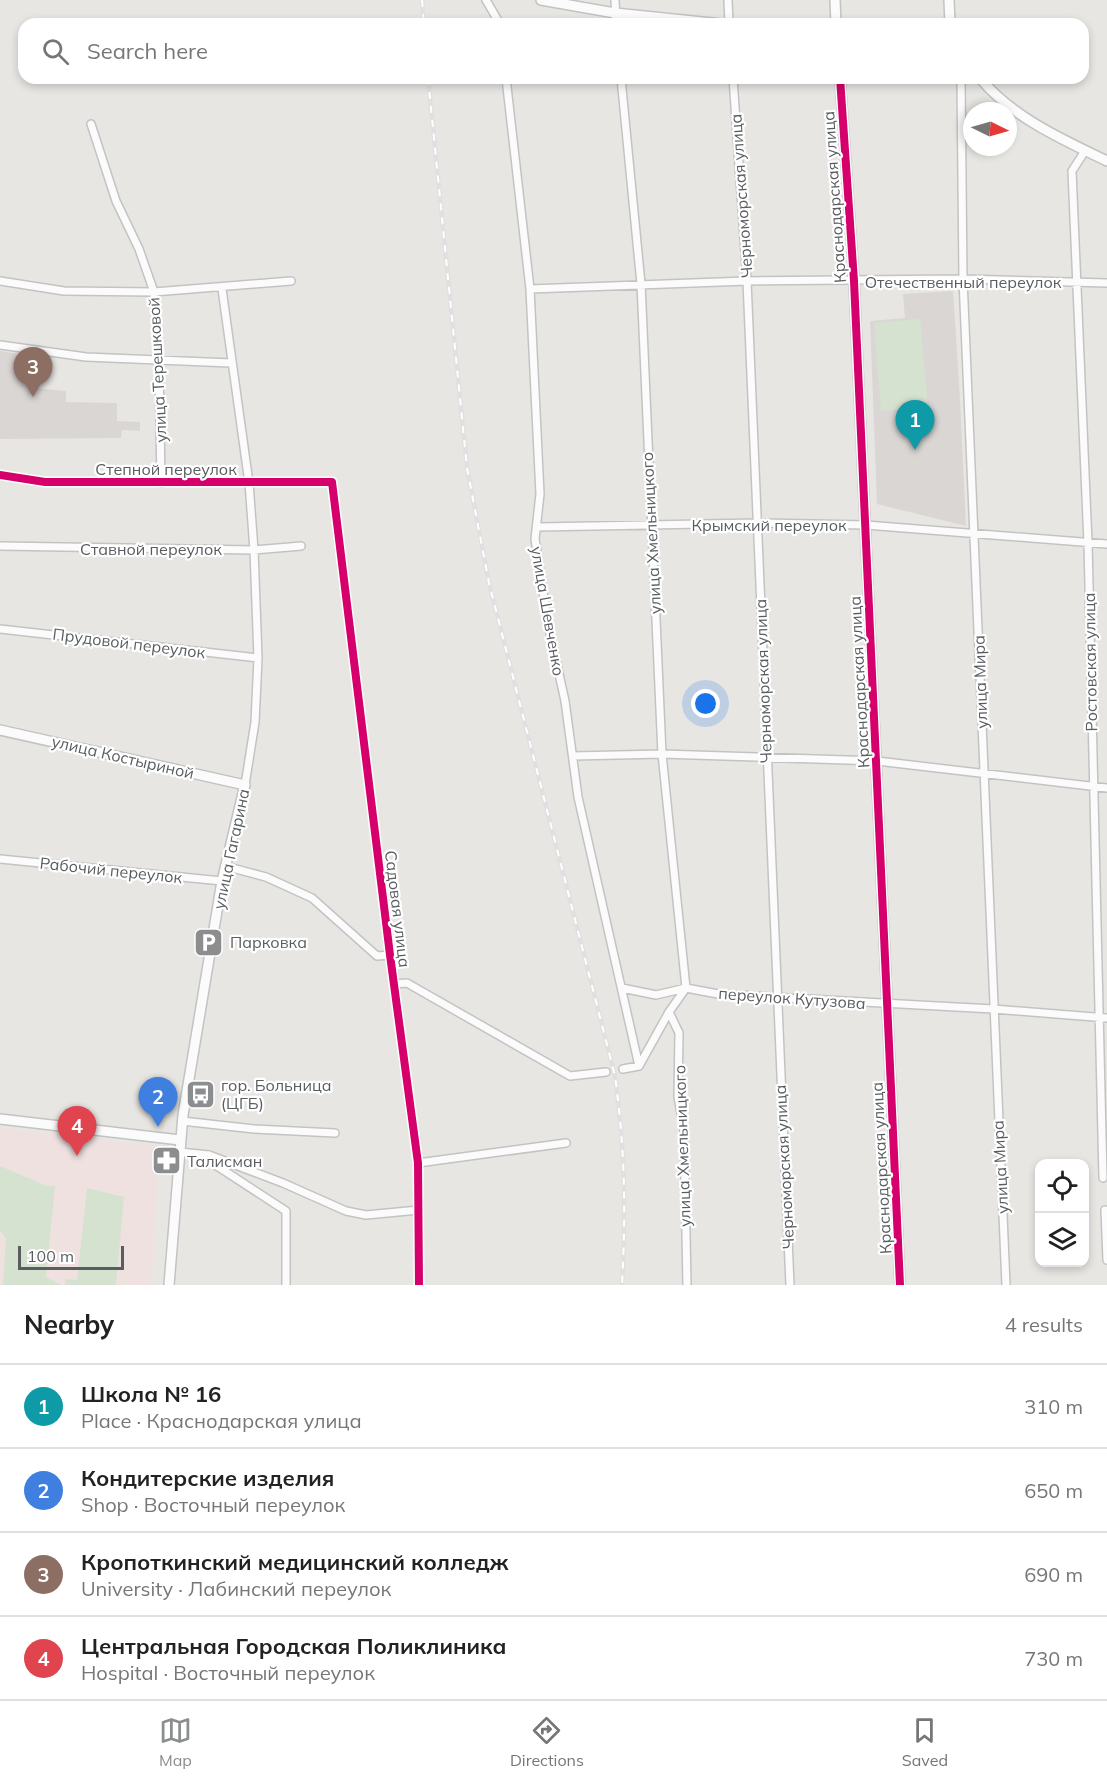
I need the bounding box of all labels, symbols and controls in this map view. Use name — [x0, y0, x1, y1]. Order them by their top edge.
search box — [18, 18, 1089, 84]
icon: search — [39, 35, 72, 68]
text: Search here — [87, 37, 208, 65]
north arrow — [963, 102, 1017, 156]
street label: Краснодарская улица — [818, 110, 850, 284]
street label: Черноморская улица — [725, 113, 757, 279]
street label: Отечественный переулок — [865, 272, 1062, 292]
street label: улица Терешковой — [143, 297, 171, 443]
pin: 3 — [14, 348, 52, 397]
pin: 1 — [896, 400, 934, 450]
street label: улица Хмельницкого — [637, 451, 665, 615]
street label: Степной переулок — [95, 459, 237, 479]
street label: Крымский переулок — [691, 515, 847, 535]
street label: Ставной переулок — [80, 539, 222, 559]
street label: улица Шевченко — [527, 545, 569, 677]
street label: Ростовская улица — [1079, 592, 1101, 732]
street label: Краснодарская улица — [845, 595, 873, 769]
street label: Черноморская улица — [750, 598, 776, 764]
street label: Прудовой переулок — [52, 624, 207, 662]
street label: улица Мира — [968, 635, 992, 729]
your location — [691, 689, 720, 718]
street label: улица Костыриной — [50, 731, 196, 783]
street label: улица Гагарина — [208, 787, 254, 911]
street label: Садовая улица — [381, 849, 415, 969]
street label: Рабочий переулок — [39, 853, 184, 887]
parking icon: Парковка — [193, 926, 225, 958]
place label: Парковка — [230, 932, 307, 952]
street label: переулок Кутузова — [718, 983, 866, 1013]
street label: улица Хмельницкого — [669, 1065, 695, 1227]
place label: гор. Больница (ЦГБ) — [221, 1075, 332, 1113]
pin: 2 — [138, 1078, 178, 1127]
bus stop icon: гор. Больница (ЦГБ) — [184, 1078, 216, 1110]
street label: Краснодарская улица — [867, 1081, 895, 1255]
street label: Черноморская улица — [770, 1084, 798, 1250]
pin: 4 — [58, 1106, 97, 1156]
street label: улица Мира — [988, 1120, 1012, 1214]
pharmacy icon: Талисман — [150, 1145, 182, 1177]
place label: Талисман — [187, 1151, 262, 1171]
map controls — [1035, 1159, 1089, 1267]
button: locate — [1035, 1159, 1089, 1213]
button: layers — [1035, 1213, 1089, 1267]
scale bar — [18, 1243, 124, 1270]
text: 100 m — [27, 1246, 74, 1266]
text: Nearby — [24, 1308, 114, 1341]
text: 4 results — [1005, 1312, 1083, 1337]
text: Школа № 16 — [81, 1380, 221, 1408]
text: 1 — [38, 1394, 50, 1419]
text: 310 m — [1024, 1394, 1083, 1419]
text: Place · Краснодарская улица — [81, 1408, 362, 1433]
text: Кондитерские изделия — [81, 1464, 334, 1492]
text: 2 — [38, 1478, 50, 1503]
text: 650 m — [1024, 1478, 1083, 1503]
text: Shop · Восточный переулок — [81, 1492, 345, 1517]
text: Кропоткинский медицинский колледж — [81, 1548, 508, 1576]
text: 3 — [38, 1562, 50, 1587]
text: 690 m — [1024, 1562, 1083, 1587]
text: University · Лабинский переулок — [81, 1576, 391, 1601]
text: Центральная Городская Поликлиника — [81, 1632, 507, 1660]
text: 4 — [38, 1646, 50, 1671]
text: 730 m — [1024, 1646, 1083, 1671]
text: Hospital · Восточный переулок — [81, 1660, 375, 1685]
tab: Map — [159, 1714, 192, 1770]
tab: Directions — [510, 1714, 584, 1770]
tab: Saved — [902, 1714, 948, 1770]

